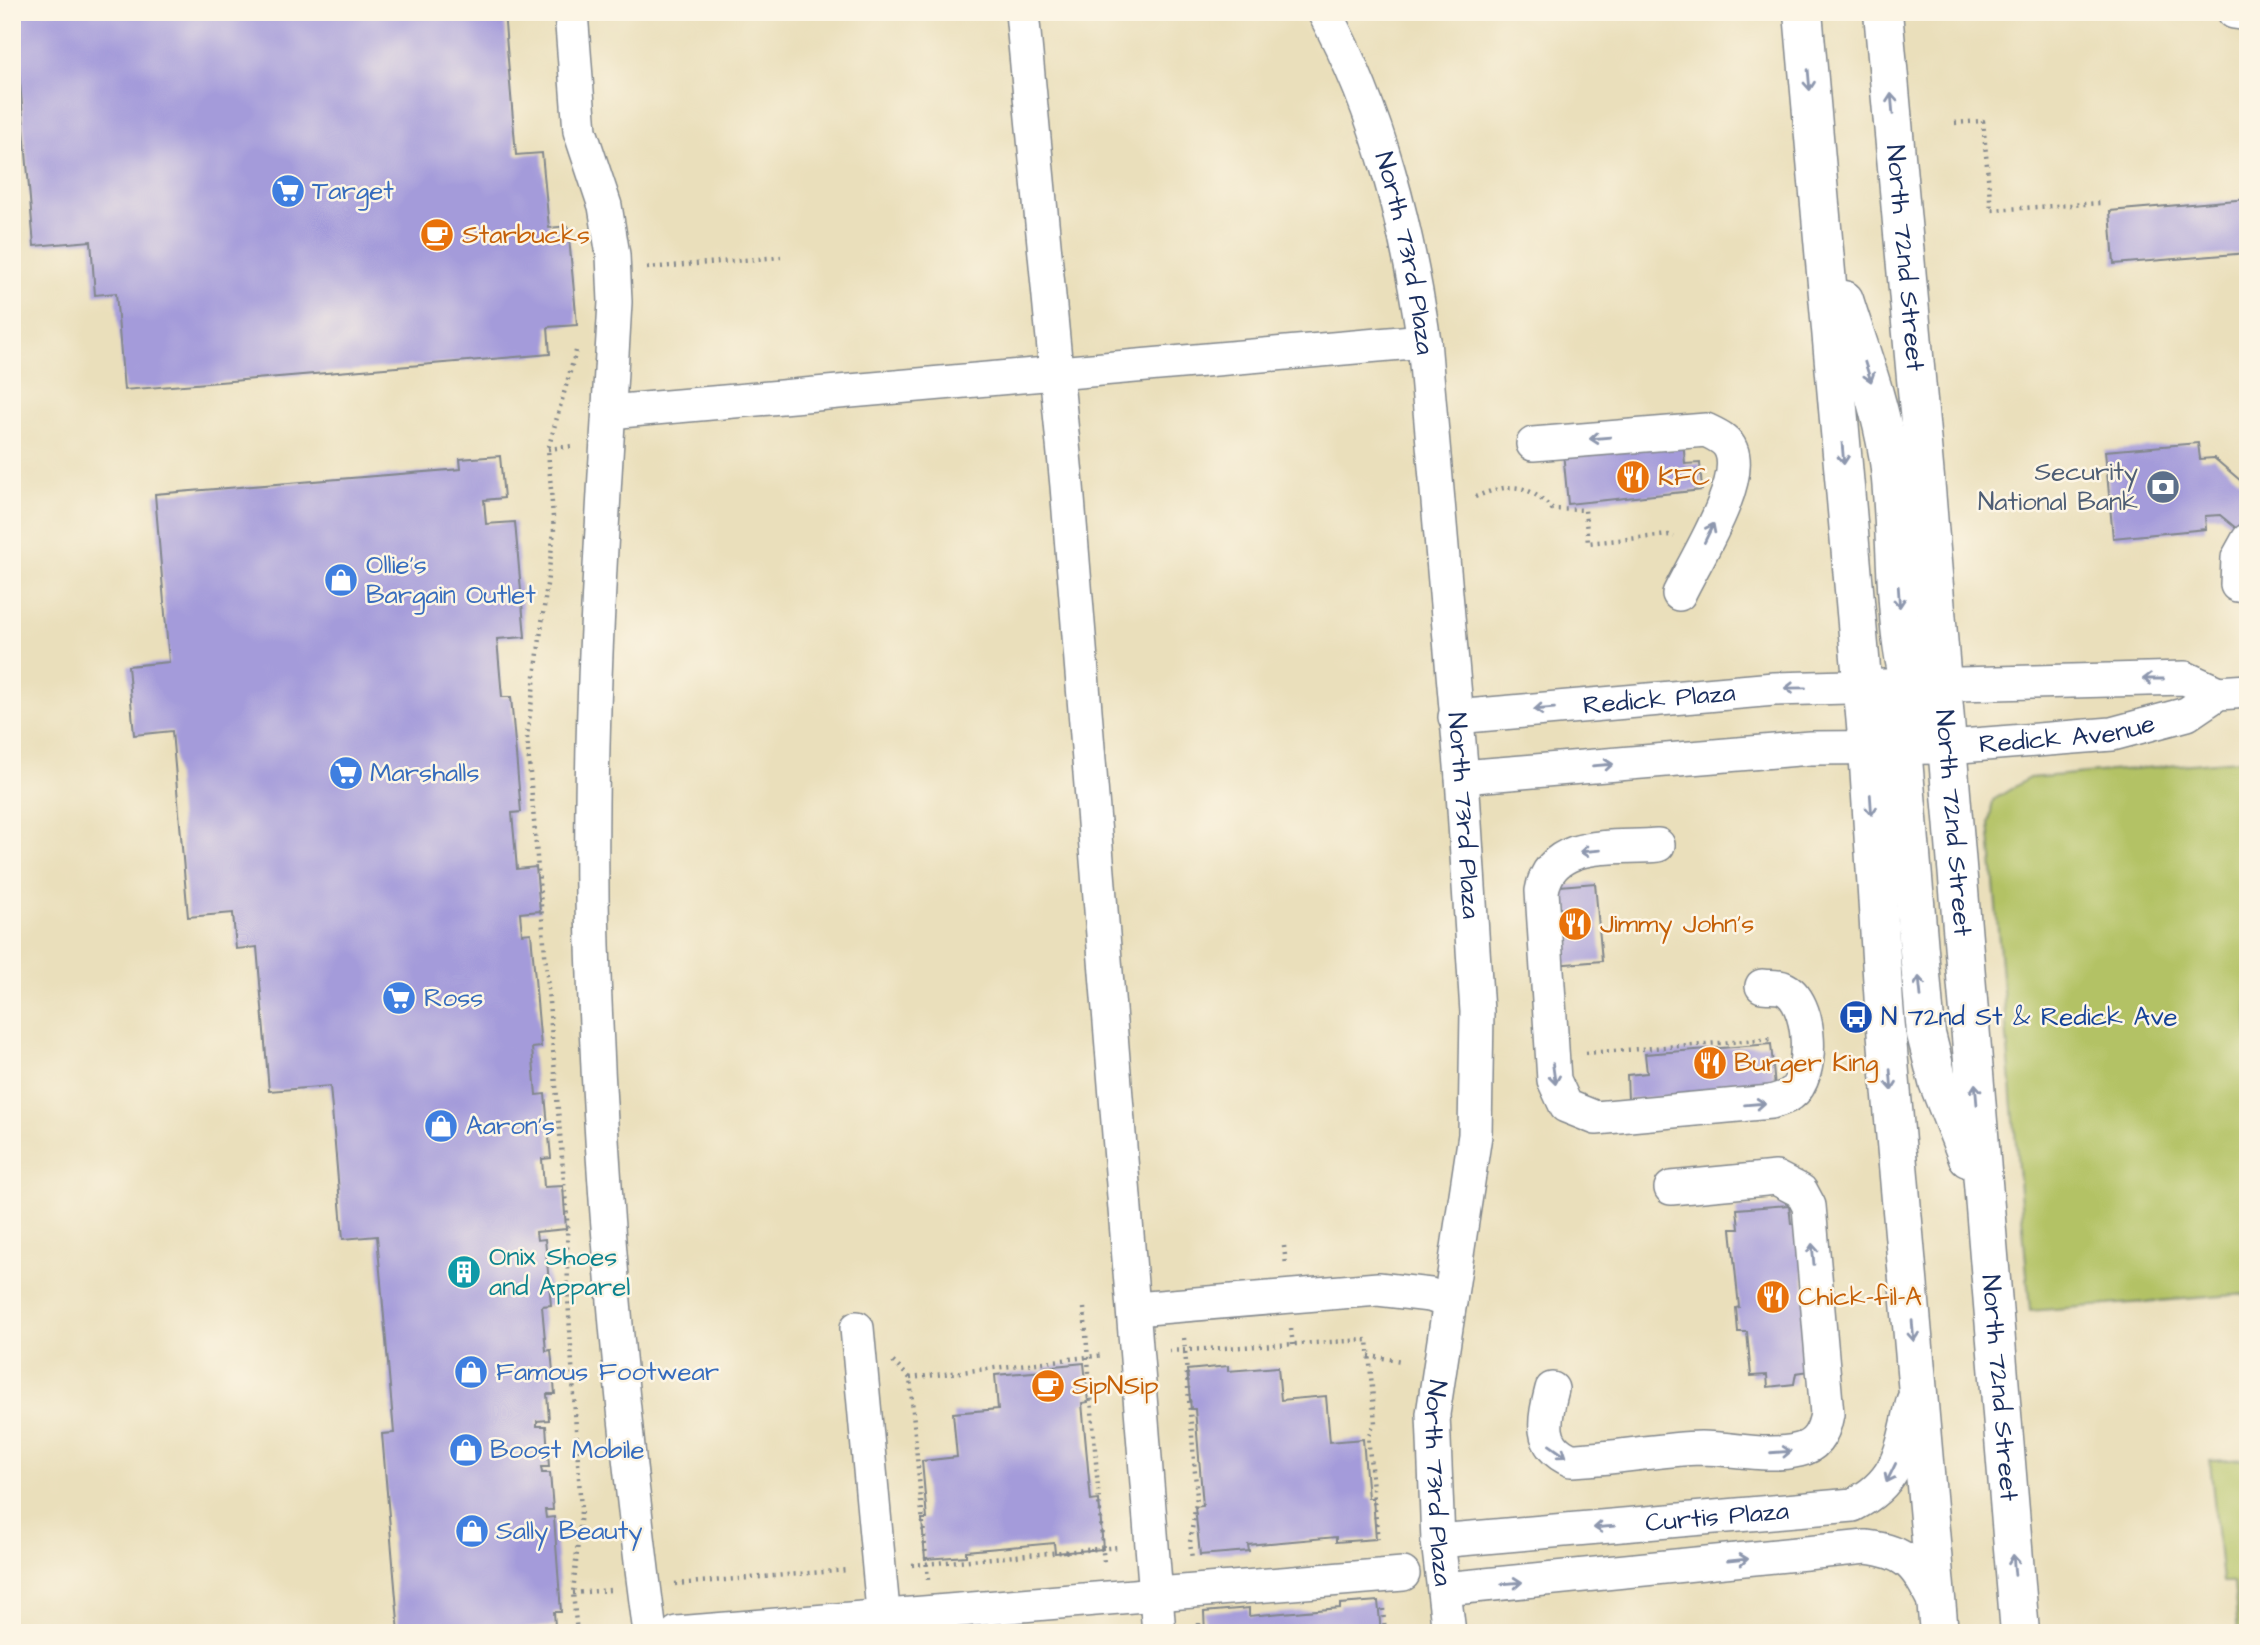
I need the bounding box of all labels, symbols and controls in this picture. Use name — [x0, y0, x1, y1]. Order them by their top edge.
one-way arrow — [1803, 68, 1816, 91]
one-way arrow — [1885, 93, 1898, 116]
street label: North 72nd Street — [1877, 143, 1933, 373]
street label: North 73rd Plaza — [1366, 148, 1443, 356]
supermarket icon: Target — [269, 172, 307, 210]
place label: Target — [312, 173, 394, 211]
cafe icon: Starbucks — [418, 216, 456, 254]
place label: Starbucks — [462, 217, 590, 253]
one-way arrow — [1863, 361, 1875, 383]
one-way arrow — [1589, 432, 1612, 445]
one-way arrow — [1837, 442, 1850, 465]
place label: Security National Bank — [1978, 454, 2138, 520]
restaurant icon: KFC — [1614, 458, 1652, 496]
place label: KFC — [1658, 459, 1710, 495]
bank icon: Security National Bank — [2144, 468, 2182, 506]
one-way arrow — [1702, 523, 1716, 544]
place label: Ollie's Bargain Outlet — [366, 547, 536, 615]
shop icon: Ollie's Bargain Outlet — [322, 561, 360, 599]
one-way arrow — [1893, 585, 1906, 608]
one-way arrow — [2141, 672, 2164, 686]
street label: Redick Plaza — [1582, 674, 1737, 724]
one-way arrow — [1784, 682, 1807, 695]
one-way arrow — [1533, 703, 1556, 716]
street label: Redick Avenue — [1978, 705, 2159, 762]
street label: North 72nd Street — [1926, 708, 1981, 938]
street label: North 73rd Plaza — [1438, 711, 1489, 920]
supermarket icon: Marshalls — [327, 754, 365, 792]
place label: Marshalls — [370, 755, 479, 791]
one-way arrow — [1591, 758, 1614, 771]
one-way arrow — [1865, 793, 1878, 816]
one-way arrow — [1579, 845, 1602, 858]
restaurant icon: Jimmy John's — [1556, 905, 1594, 943]
place label: Jimmy John's — [1600, 906, 1754, 944]
one-way arrow — [1914, 976, 1927, 999]
supermarket icon: Ross — [380, 979, 418, 1017]
place label: Ross — [424, 980, 483, 1016]
bus stop icon: N 72nd St & Redick Ave — [1837, 998, 1875, 1036]
place label: N 72nd St & Redick Ave — [1881, 999, 2178, 1035]
restaurant icon: Burger King — [1691, 1044, 1729, 1082]
place label: Burger King — [1734, 1045, 1878, 1083]
one-way arrow — [1547, 1062, 1560, 1085]
one-way arrow — [1885, 1069, 1898, 1091]
one-way arrow — [1969, 1083, 1982, 1106]
one-way arrow — [1743, 1097, 1766, 1110]
shop icon: Aaron's — [422, 1107, 460, 1145]
place label: Aaron's — [466, 1108, 555, 1144]
place label: Onix Shoes and Apparel — [489, 1239, 630, 1305]
one-way arrow — [1806, 1243, 1819, 1266]
building icon: Onix Shoes and Apparel — [445, 1253, 483, 1291]
street label: North 72nd Street — [1973, 1273, 2027, 1503]
restaurant icon: Chick-fil-A — [1754, 1278, 1792, 1316]
place label: Chick-fil-A — [1798, 1279, 1922, 1315]
one-way arrow — [1907, 1320, 1920, 1342]
shop icon: Famous Footwear — [452, 1353, 490, 1391]
place label: Famous Footwear — [496, 1354, 719, 1390]
cafe icon: SipNSip — [1029, 1367, 1067, 1405]
place label: SipNSip — [1072, 1368, 1159, 1404]
street label: North 73rd Plaza — [1415, 1377, 1461, 1588]
shop icon: Boost Mobile — [447, 1431, 485, 1469]
place label: Boost Mobile — [490, 1432, 645, 1468]
one-way arrow — [1547, 1444, 1567, 1459]
one-way arrow — [1770, 1445, 1792, 1458]
one-way arrow — [1883, 1462, 1897, 1483]
street label: Curtis Plaza — [1644, 1493, 1790, 1541]
shop icon: Sally Beauty — [453, 1512, 491, 1550]
place label: Sally Beauty — [496, 1513, 643, 1551]
one-way arrow — [1593, 1521, 1616, 1534]
one-way arrow — [1726, 1553, 1749, 1566]
one-way arrow — [2007, 1554, 2020, 1577]
one-way arrow — [1500, 1576, 1523, 1589]

